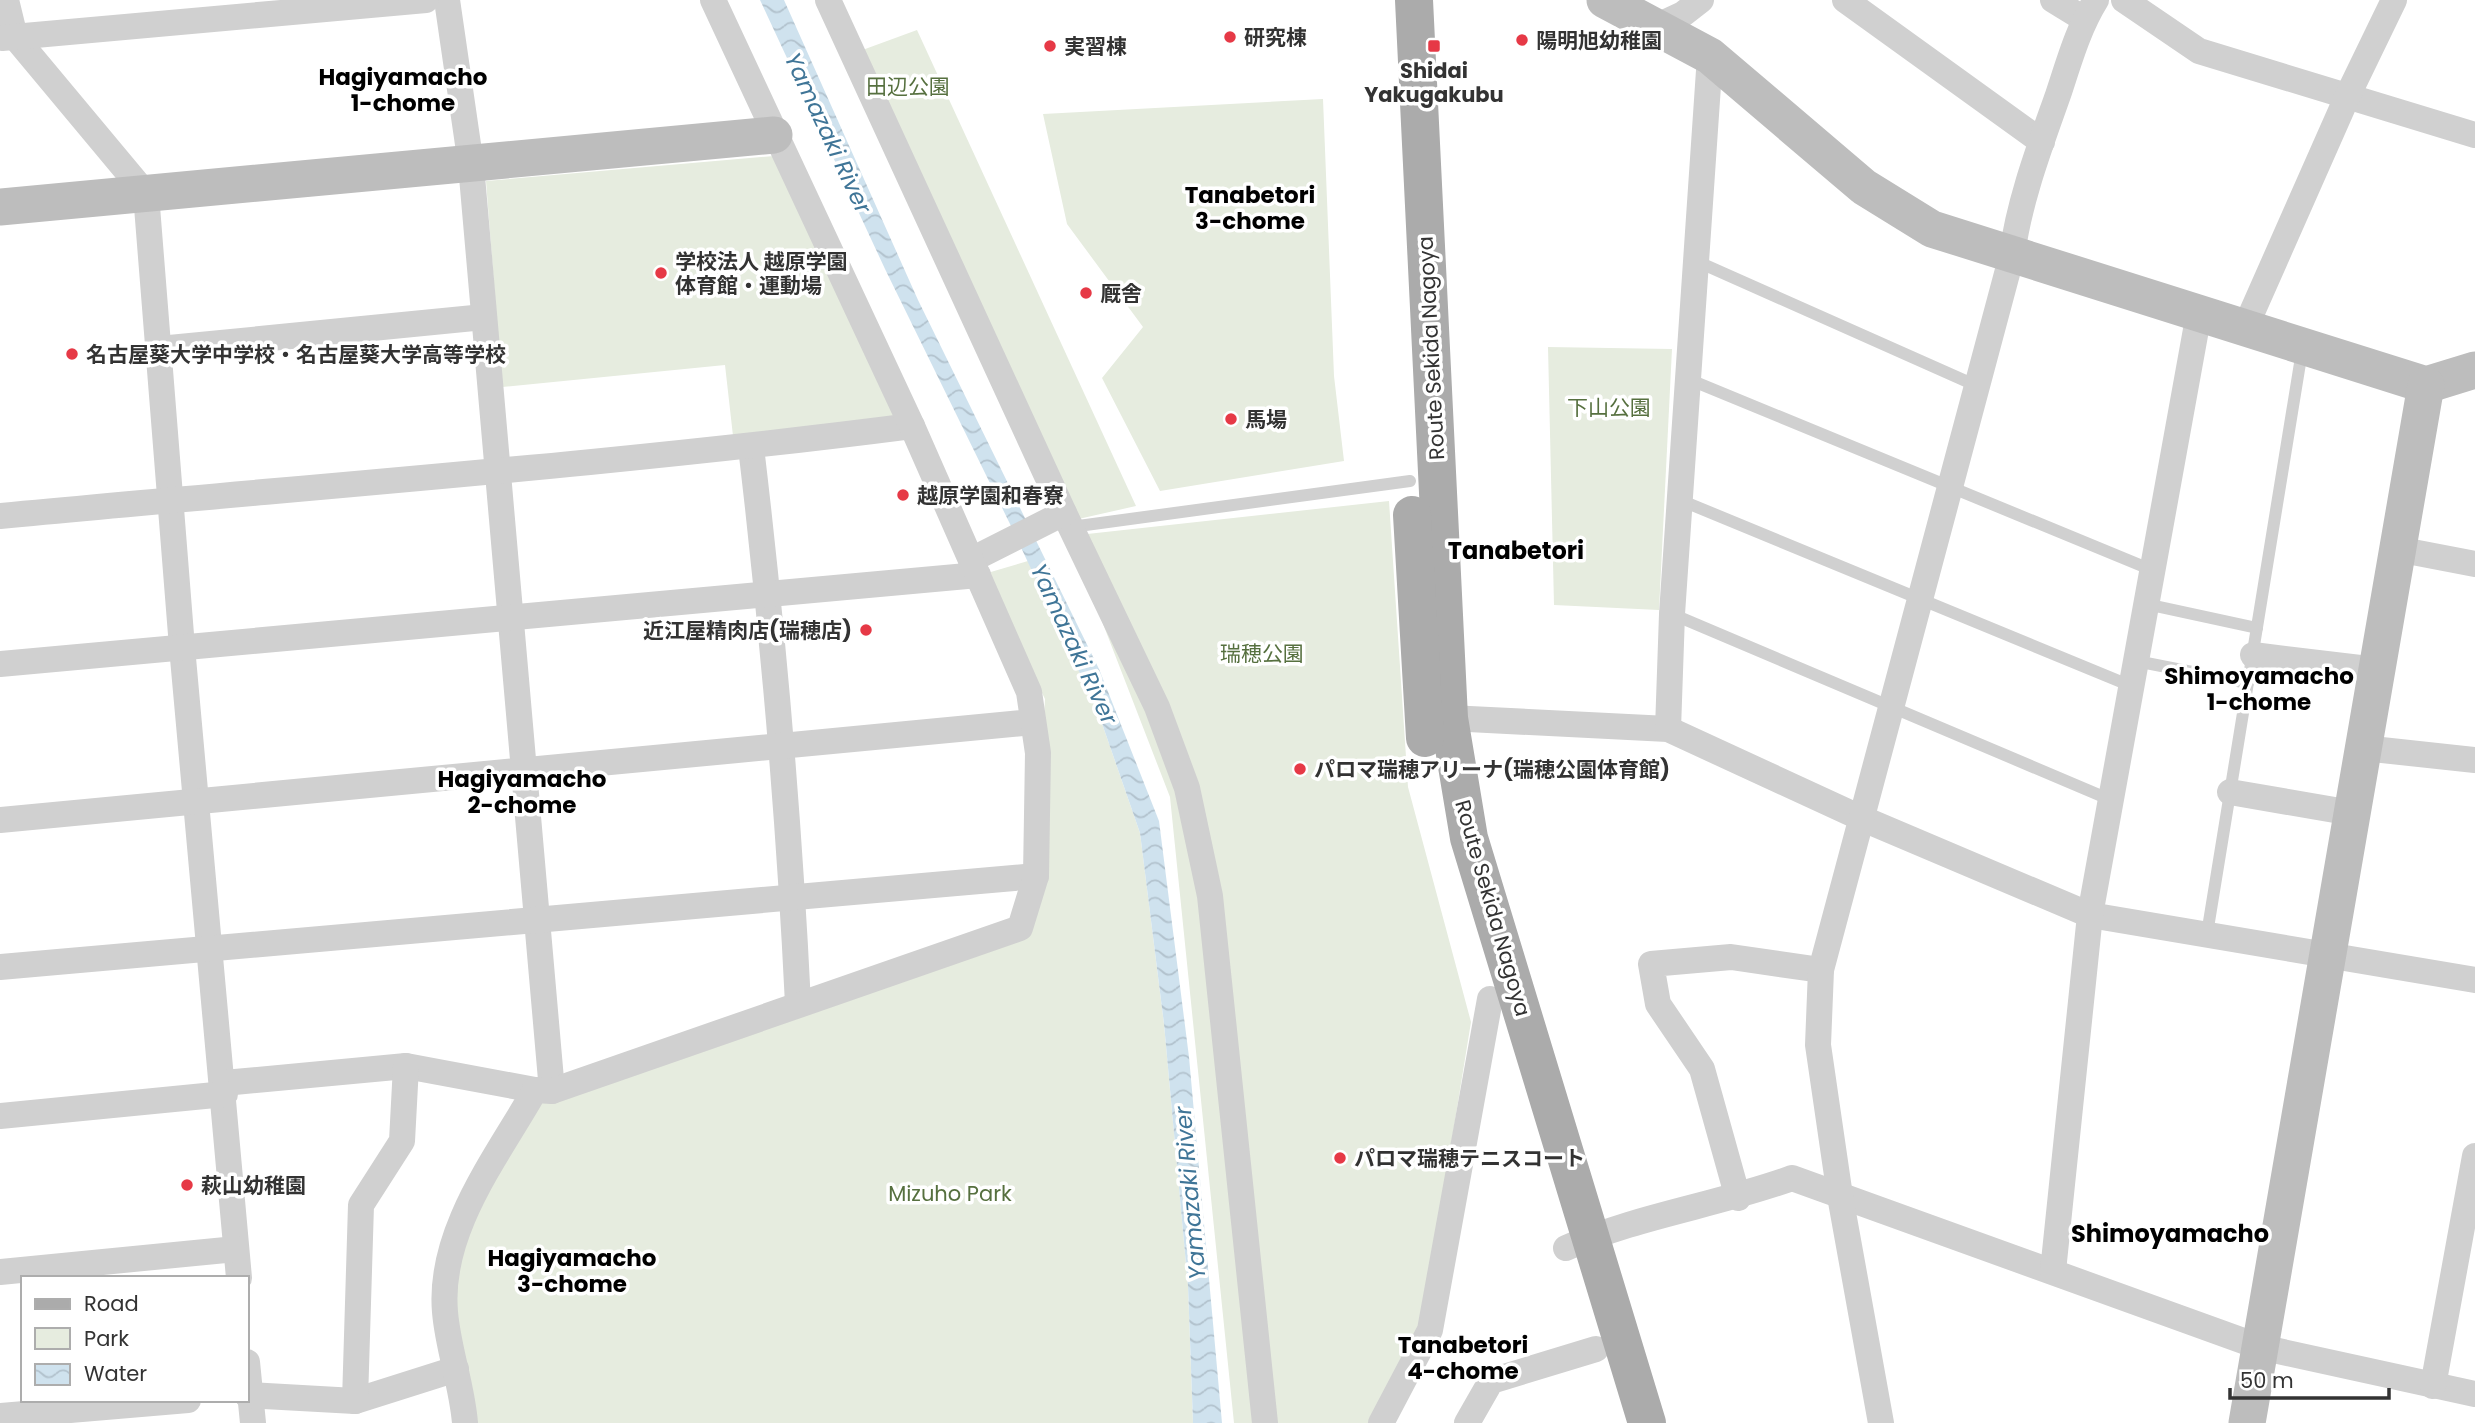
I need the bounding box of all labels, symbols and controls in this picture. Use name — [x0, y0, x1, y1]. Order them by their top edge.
place label: 研究棟 — [1244, 23, 1307, 52]
place label: 陽明旭幼稚園 — [1536, 26, 1662, 55]
marker: 研究棟 — [1222, 29, 1238, 45]
place label: 実習棟 — [1064, 32, 1127, 61]
marker: 陽明旭幼稚園 — [1514, 32, 1530, 48]
marker: 実習棟 — [1042, 38, 1058, 54]
marker: Shidai Yakugakubu — [1426, 38, 1442, 54]
water label: Yamazaki River — [777, 47, 880, 220]
place label: Shidai Yakugakubu — [1364, 56, 1504, 109]
district label: Hagiyamacho 1-chome — [318, 61, 488, 119]
park label: 田辺公園 — [866, 72, 950, 101]
district label: Tanabetori 3-chome — [1185, 179, 1315, 237]
street label: Route Sekida Nagoya — [1411, 235, 1451, 461]
place label: 学校法人 越原学園 体育館・運動場 — [675, 247, 847, 300]
marker: 学校法人 越原学園 体育館・運動場 — [653, 265, 669, 281]
place label: 厩舎 — [1100, 279, 1142, 308]
marker: 厩舎 — [1078, 285, 1094, 301]
place label: 名古屋葵大学中学校・名古屋葵大学高等学校 — [86, 340, 506, 369]
marker: 名古屋葵大学中学校・名古屋葵大学高等学校 — [64, 346, 80, 362]
park label: 下山公園 — [1567, 393, 1651, 422]
place label: 馬場 — [1245, 405, 1287, 434]
marker: 馬場 — [1223, 411, 1239, 427]
place label: 越原学園和春寮 — [917, 481, 1064, 510]
marker: 越原学園和春寮 — [895, 487, 911, 503]
district label: Tanabetori — [1448, 534, 1584, 567]
water label: Yamazaki River — [1023, 558, 1126, 731]
place label: 近江屋精肉店(瑞穂店) — [643, 616, 852, 645]
marker: 近江屋精肉店(瑞穂店) — [858, 622, 874, 638]
park label: 瑞穂公園 — [1220, 639, 1304, 668]
district label: Shimoyamacho 1-chome — [2164, 660, 2354, 718]
place label: パロマ瑞穂アリーナ(瑞穂公園体育館) — [1314, 755, 1670, 784]
marker: パロマ瑞穂アリーナ(瑞穂公園体育館) — [1292, 761, 1308, 777]
district label: Hagiyamacho 2-chome — [437, 763, 607, 821]
street label: Route Sekida Nagoya — [1448, 796, 1538, 1020]
water label: Yamazaki River — [1166, 1104, 1214, 1281]
place label: パロマ瑞穂テニスコート — [1354, 1144, 1585, 1173]
marker: パロマ瑞穂テニスコート — [1332, 1150, 1348, 1166]
place label: 萩山幼稚園 — [201, 1171, 306, 1200]
marker: 萩山幼稚園 — [179, 1177, 195, 1193]
park label: Mizuho Park — [888, 1179, 1012, 1208]
district label: Shimoyamacho — [2071, 1217, 2269, 1250]
district label: Hagiyamacho 3-chome — [487, 1242, 657, 1300]
legend — [21, 1276, 248, 1402]
text: Road — [84, 1289, 139, 1318]
text: Park — [84, 1324, 129, 1353]
district label: Tanabetori 4-chome — [1398, 1329, 1528, 1387]
scale bar — [2230, 1356, 2389, 1400]
text: Water — [84, 1359, 147, 1388]
text: 50 m — [2240, 1366, 2294, 1395]

